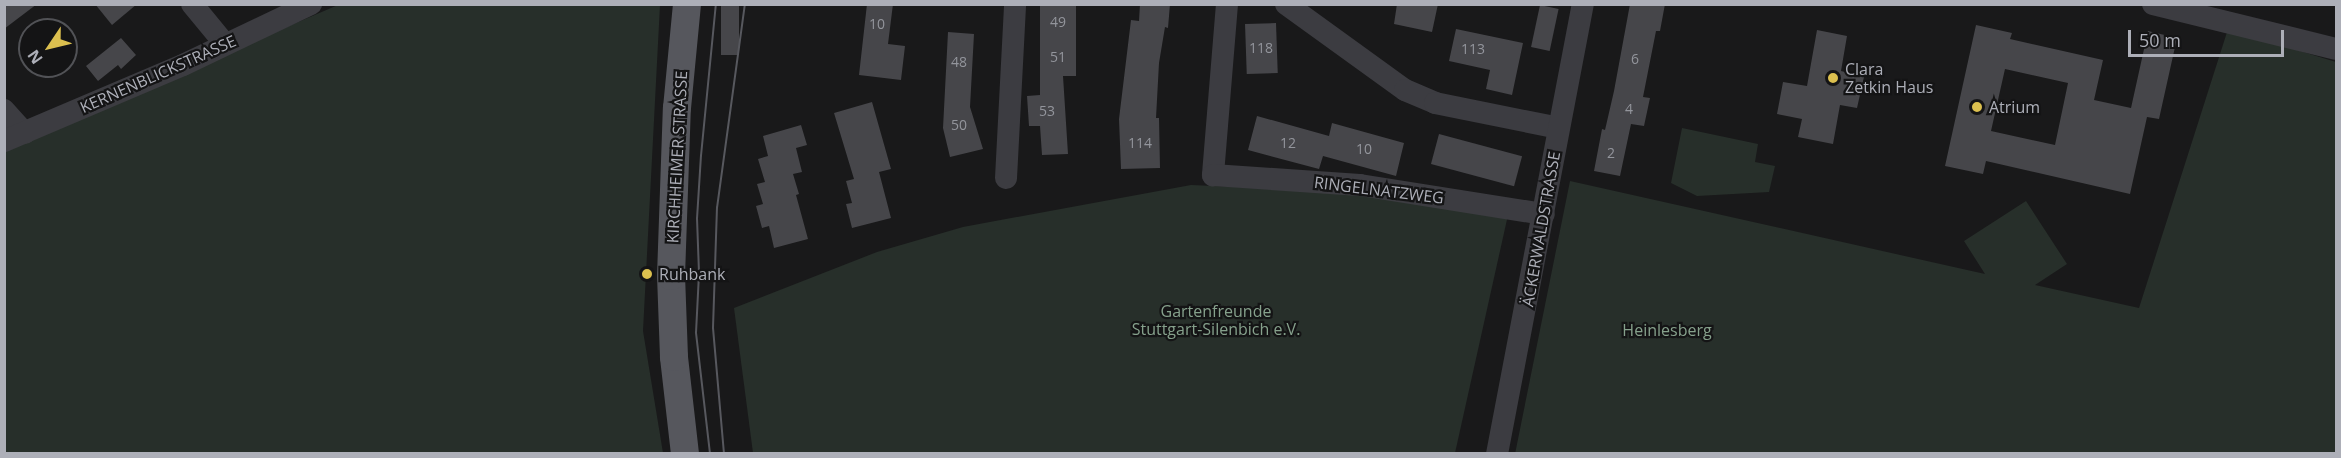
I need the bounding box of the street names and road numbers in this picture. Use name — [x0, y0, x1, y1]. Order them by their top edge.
street label: KERNENBLICKSTRASSE — [77, 31, 239, 117]
street label: KIRCHHEIMER STRASSE — [663, 70, 691, 244]
street label: ÄCKERWALDSTRASSE — [1518, 150, 1564, 308]
street label: RINGELNATZWEG — [1313, 173, 1445, 207]

